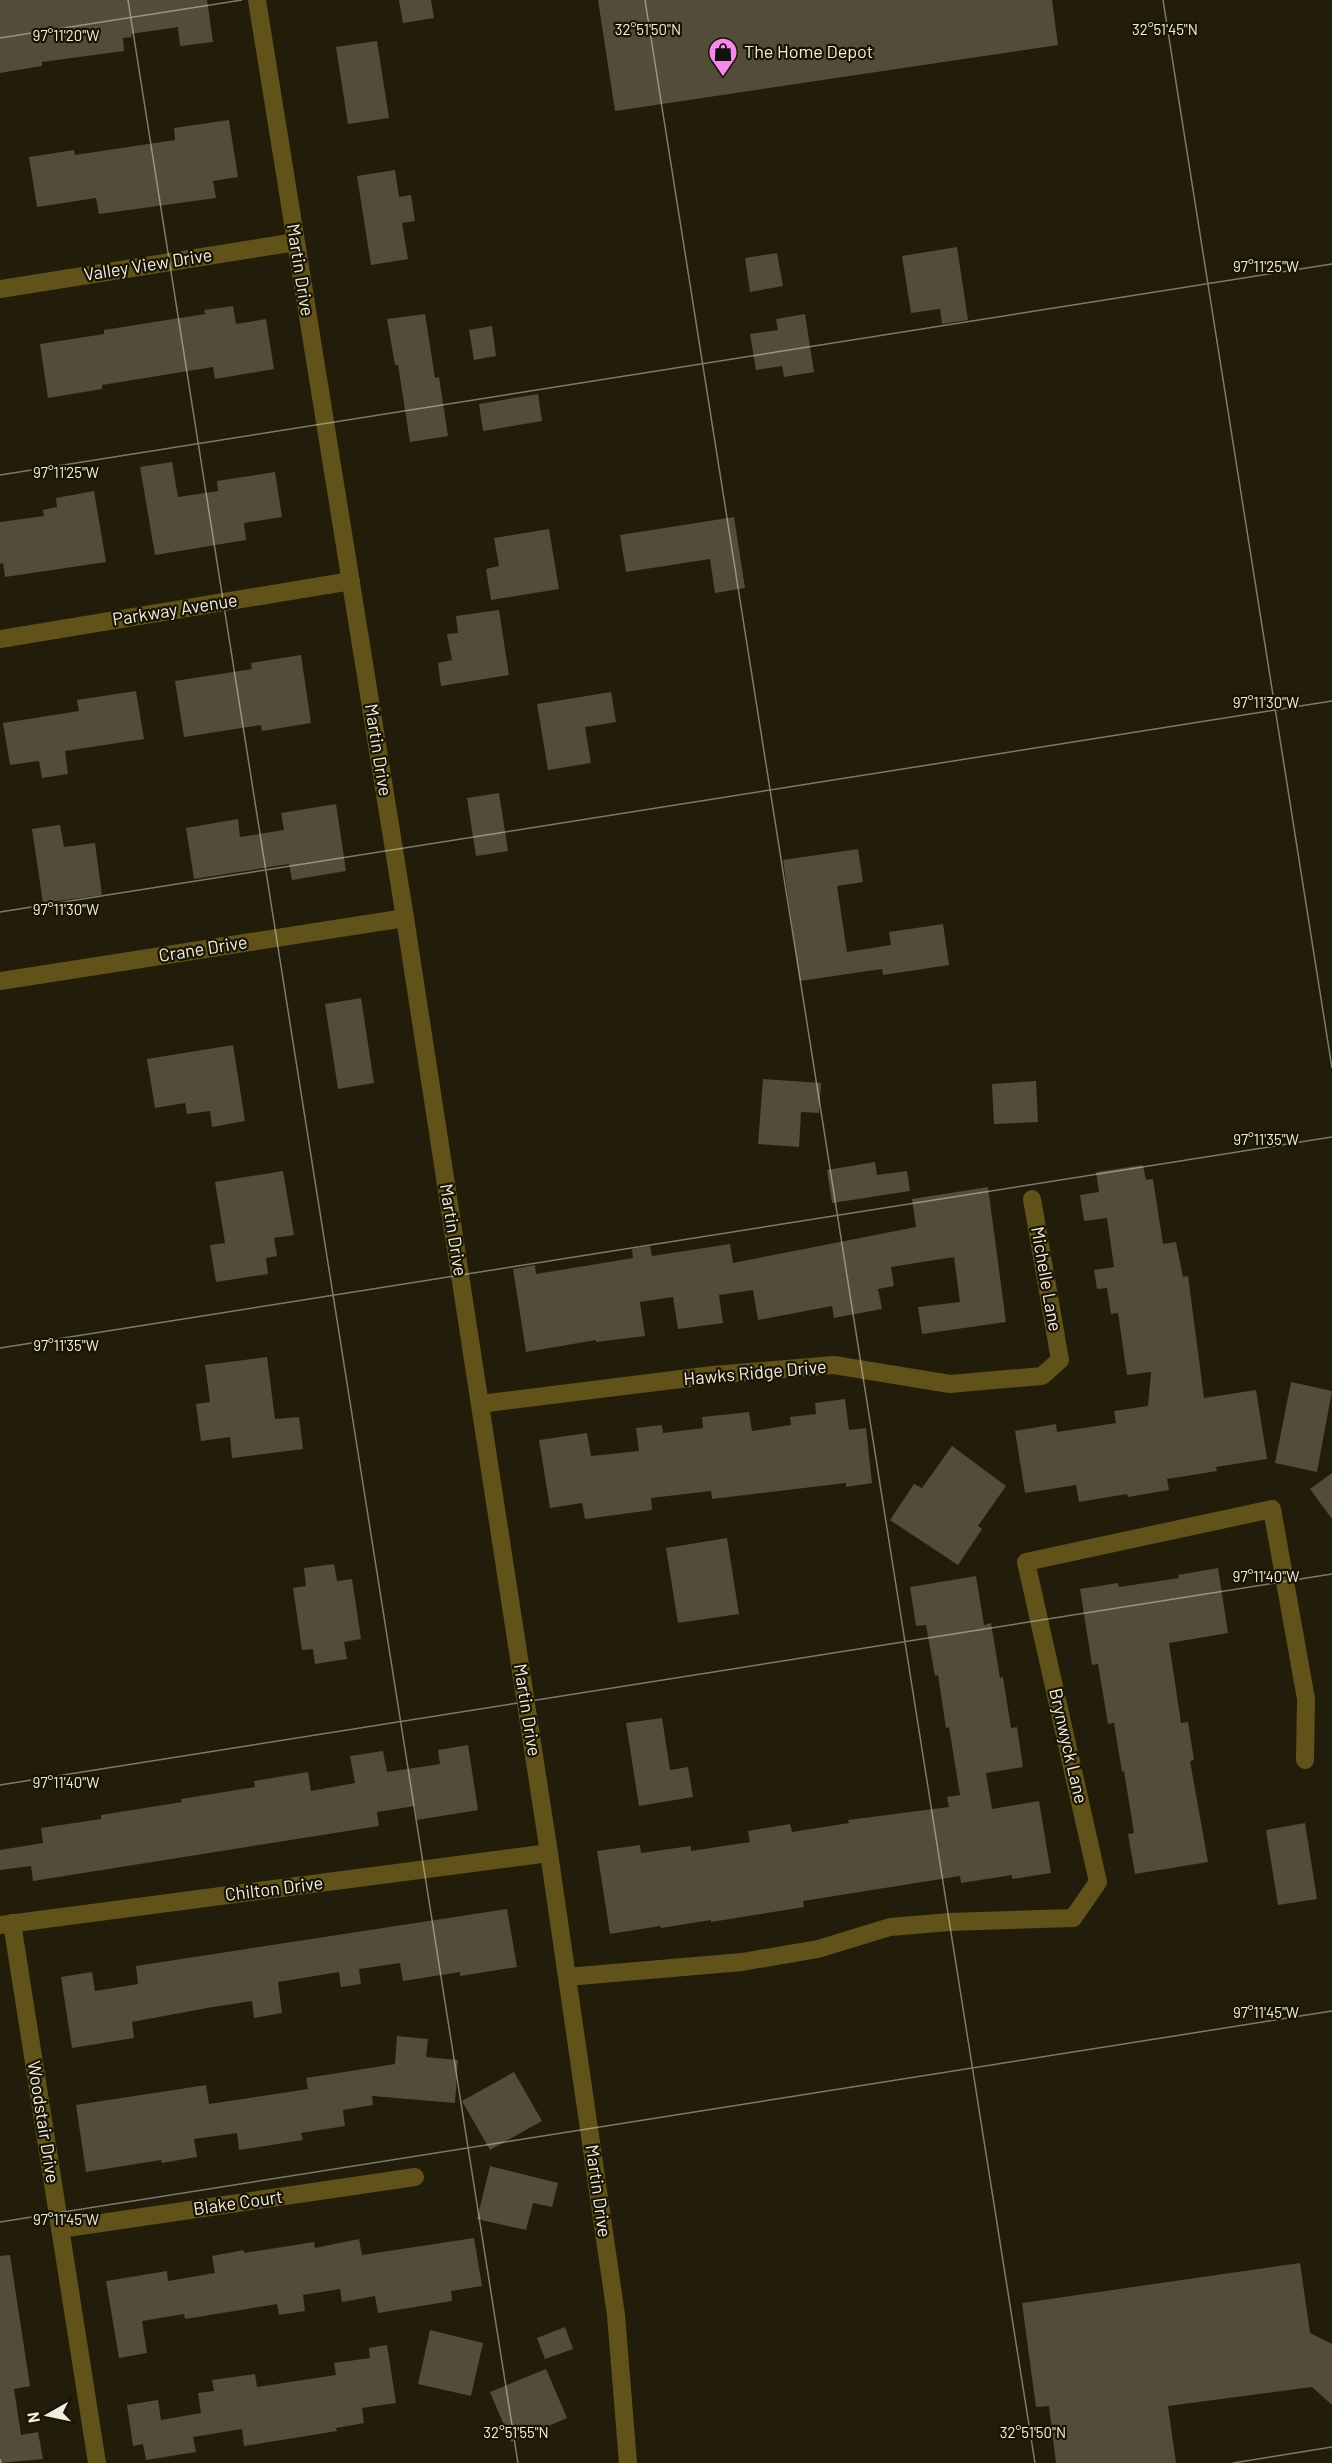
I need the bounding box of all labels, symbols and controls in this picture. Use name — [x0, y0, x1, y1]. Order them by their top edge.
text: 32°51'50"N — [615, 20, 681, 38]
text: 32°51'45"N — [1132, 20, 1198, 38]
text: 97°11'20"W — [33, 26, 99, 44]
shop icon: The Home Depot — [707, 36, 739, 78]
place label: The Home Depot — [744, 40, 873, 62]
street label: Martin Drive — [283, 222, 319, 318]
street label: Valley View Drive — [82, 243, 214, 285]
text: 97°11'25"W — [1233, 257, 1299, 275]
text: 97°11'25"W — [33, 463, 99, 481]
street label: Parkway Avenue — [111, 588, 239, 630]
text: 97°11'30"W — [1233, 693, 1299, 711]
street label: Martin Drive — [361, 702, 397, 798]
text: 97°11'30"W — [33, 900, 99, 918]
street label: Crane Drive — [157, 930, 249, 966]
text: 97°11'35"W — [1233, 1130, 1299, 1148]
street label: Martin Drive — [436, 1182, 472, 1278]
street label: Michelle Lane — [1027, 1225, 1067, 1333]
text: 97°11'35"W — [33, 1336, 99, 1354]
street label: Hawks Ridge Drive — [683, 1355, 827, 1389]
text: 97°11'40"W — [1233, 1567, 1299, 1585]
street label: Martin Drive — [510, 1662, 546, 1758]
street label: Brynwyck Lane — [1045, 1686, 1093, 1806]
text: 97°11'40"W — [33, 1773, 99, 1791]
street label: Chilton Drive — [223, 1871, 324, 1905]
text: 97°11'45"W — [1233, 2003, 1299, 2021]
street label: Woodstair Drive — [23, 2059, 65, 2185]
street label: Martin Drive — [582, 2143, 616, 2239]
street label: Blake Court — [192, 2185, 284, 2219]
text: 97°11'45"W — [33, 2210, 99, 2228]
north arrow — [18, 2385, 78, 2445]
text: N — [22, 2411, 43, 2424]
text: 32°51'55"N — [483, 2423, 549, 2441]
text: 32°51'50"N — [1000, 2423, 1066, 2441]

